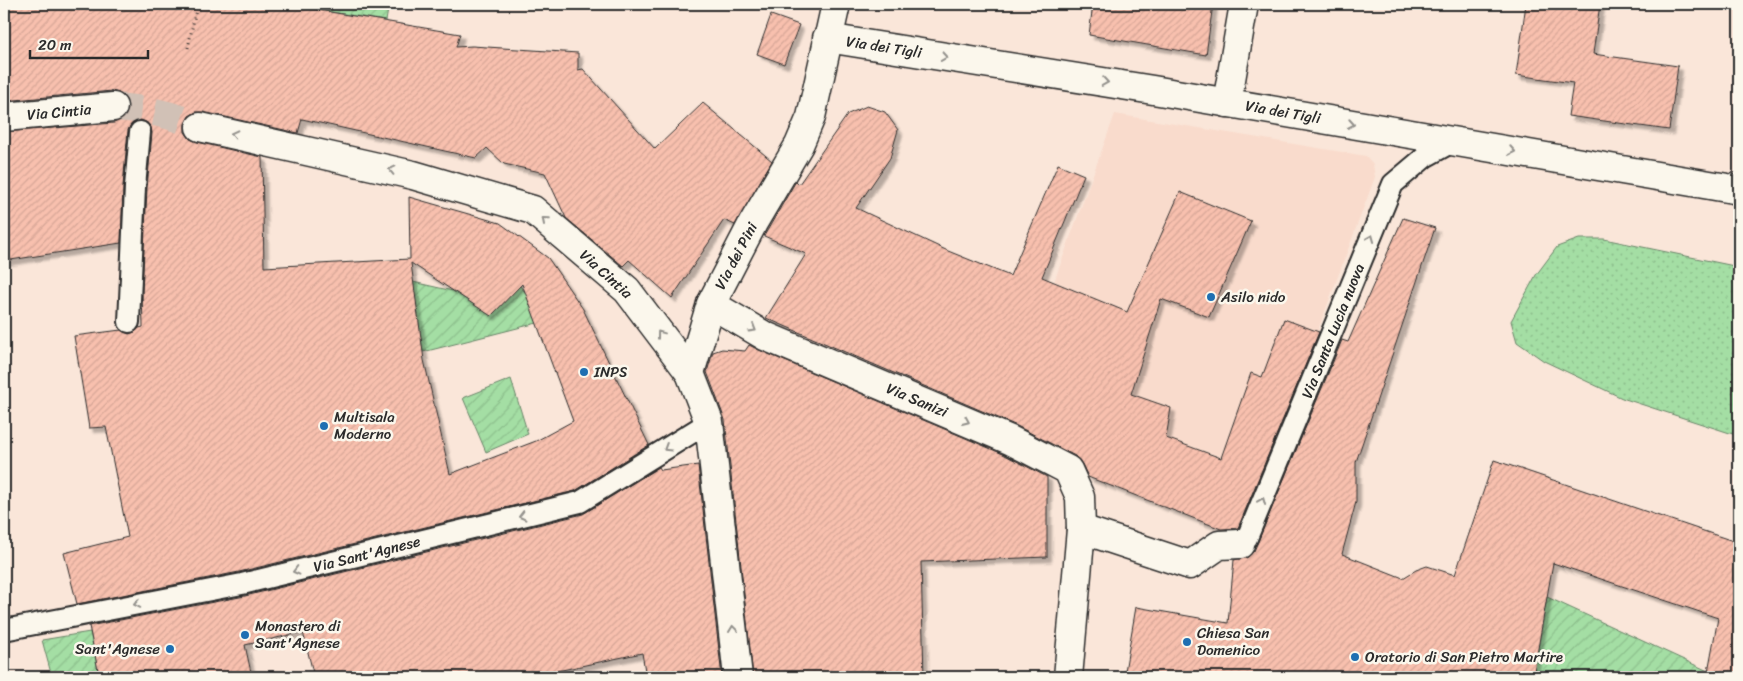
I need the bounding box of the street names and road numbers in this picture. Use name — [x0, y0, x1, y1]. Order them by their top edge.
street label: Via dei Tigli — [844, 28, 924, 66]
street label: Via dei Tigli — [1243, 93, 1324, 132]
street label: Via Cintia — [26, 96, 93, 128]
street label: Via dei Pini — [707, 217, 765, 294]
street label: Via Cintia — [573, 243, 639, 305]
street label: Via Santa Lucia nuova — [1294, 259, 1372, 402]
street label: Via Sanizi — [882, 375, 953, 425]
street label: Via Sant'Agnese — [311, 528, 424, 580]

